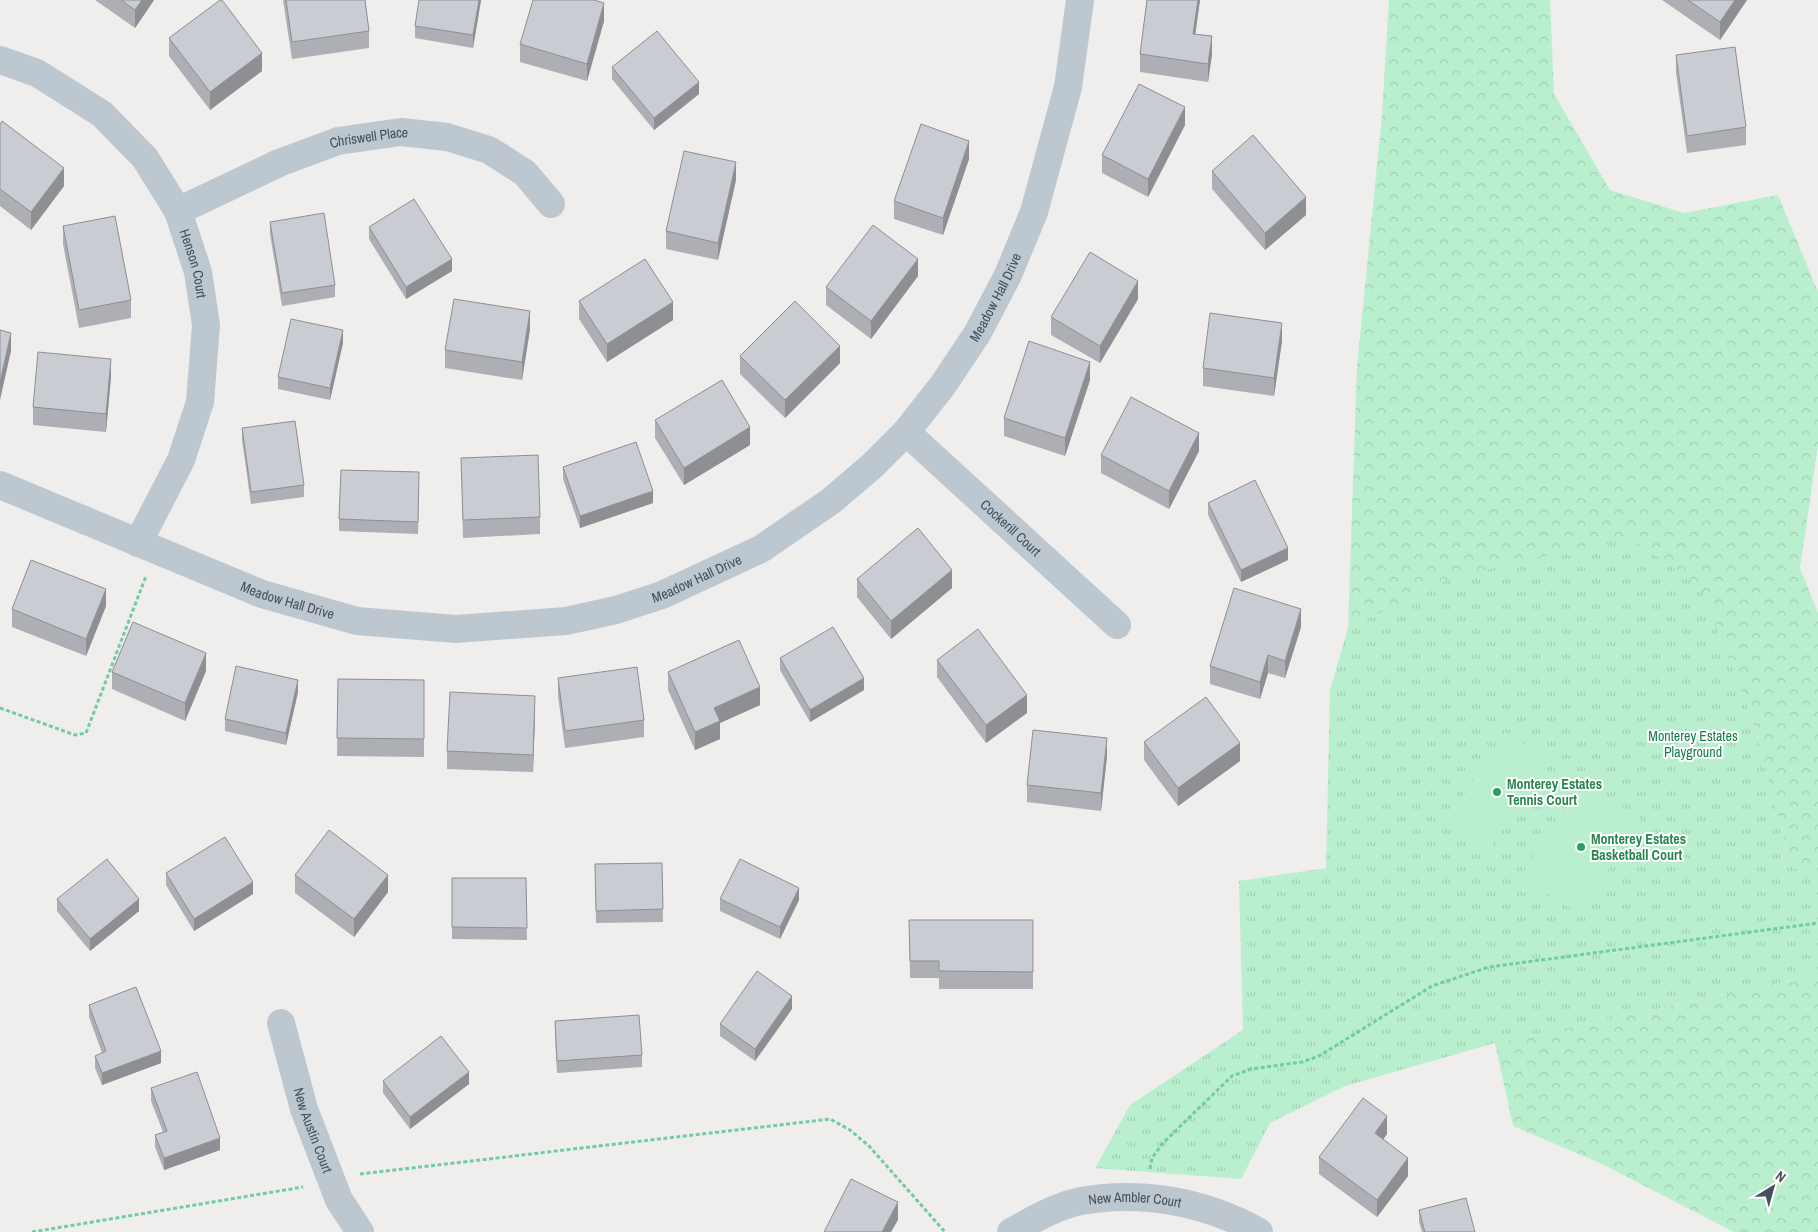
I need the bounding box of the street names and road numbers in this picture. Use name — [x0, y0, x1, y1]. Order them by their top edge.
street label: Chriswell Place — [327, 123, 409, 152]
street label: Henson Court — [176, 227, 211, 299]
street label: Meadow Hall Drive — [965, 250, 1025, 345]
street label: Cockerill Court — [977, 496, 1045, 560]
street label: Meadow Hall Drive — [649, 550, 745, 607]
street label: Meadow Hall Drive — [238, 577, 336, 623]
street label: New Austin Court — [290, 1086, 337, 1175]
street label: New Ambler Court — [1087, 1188, 1183, 1212]

